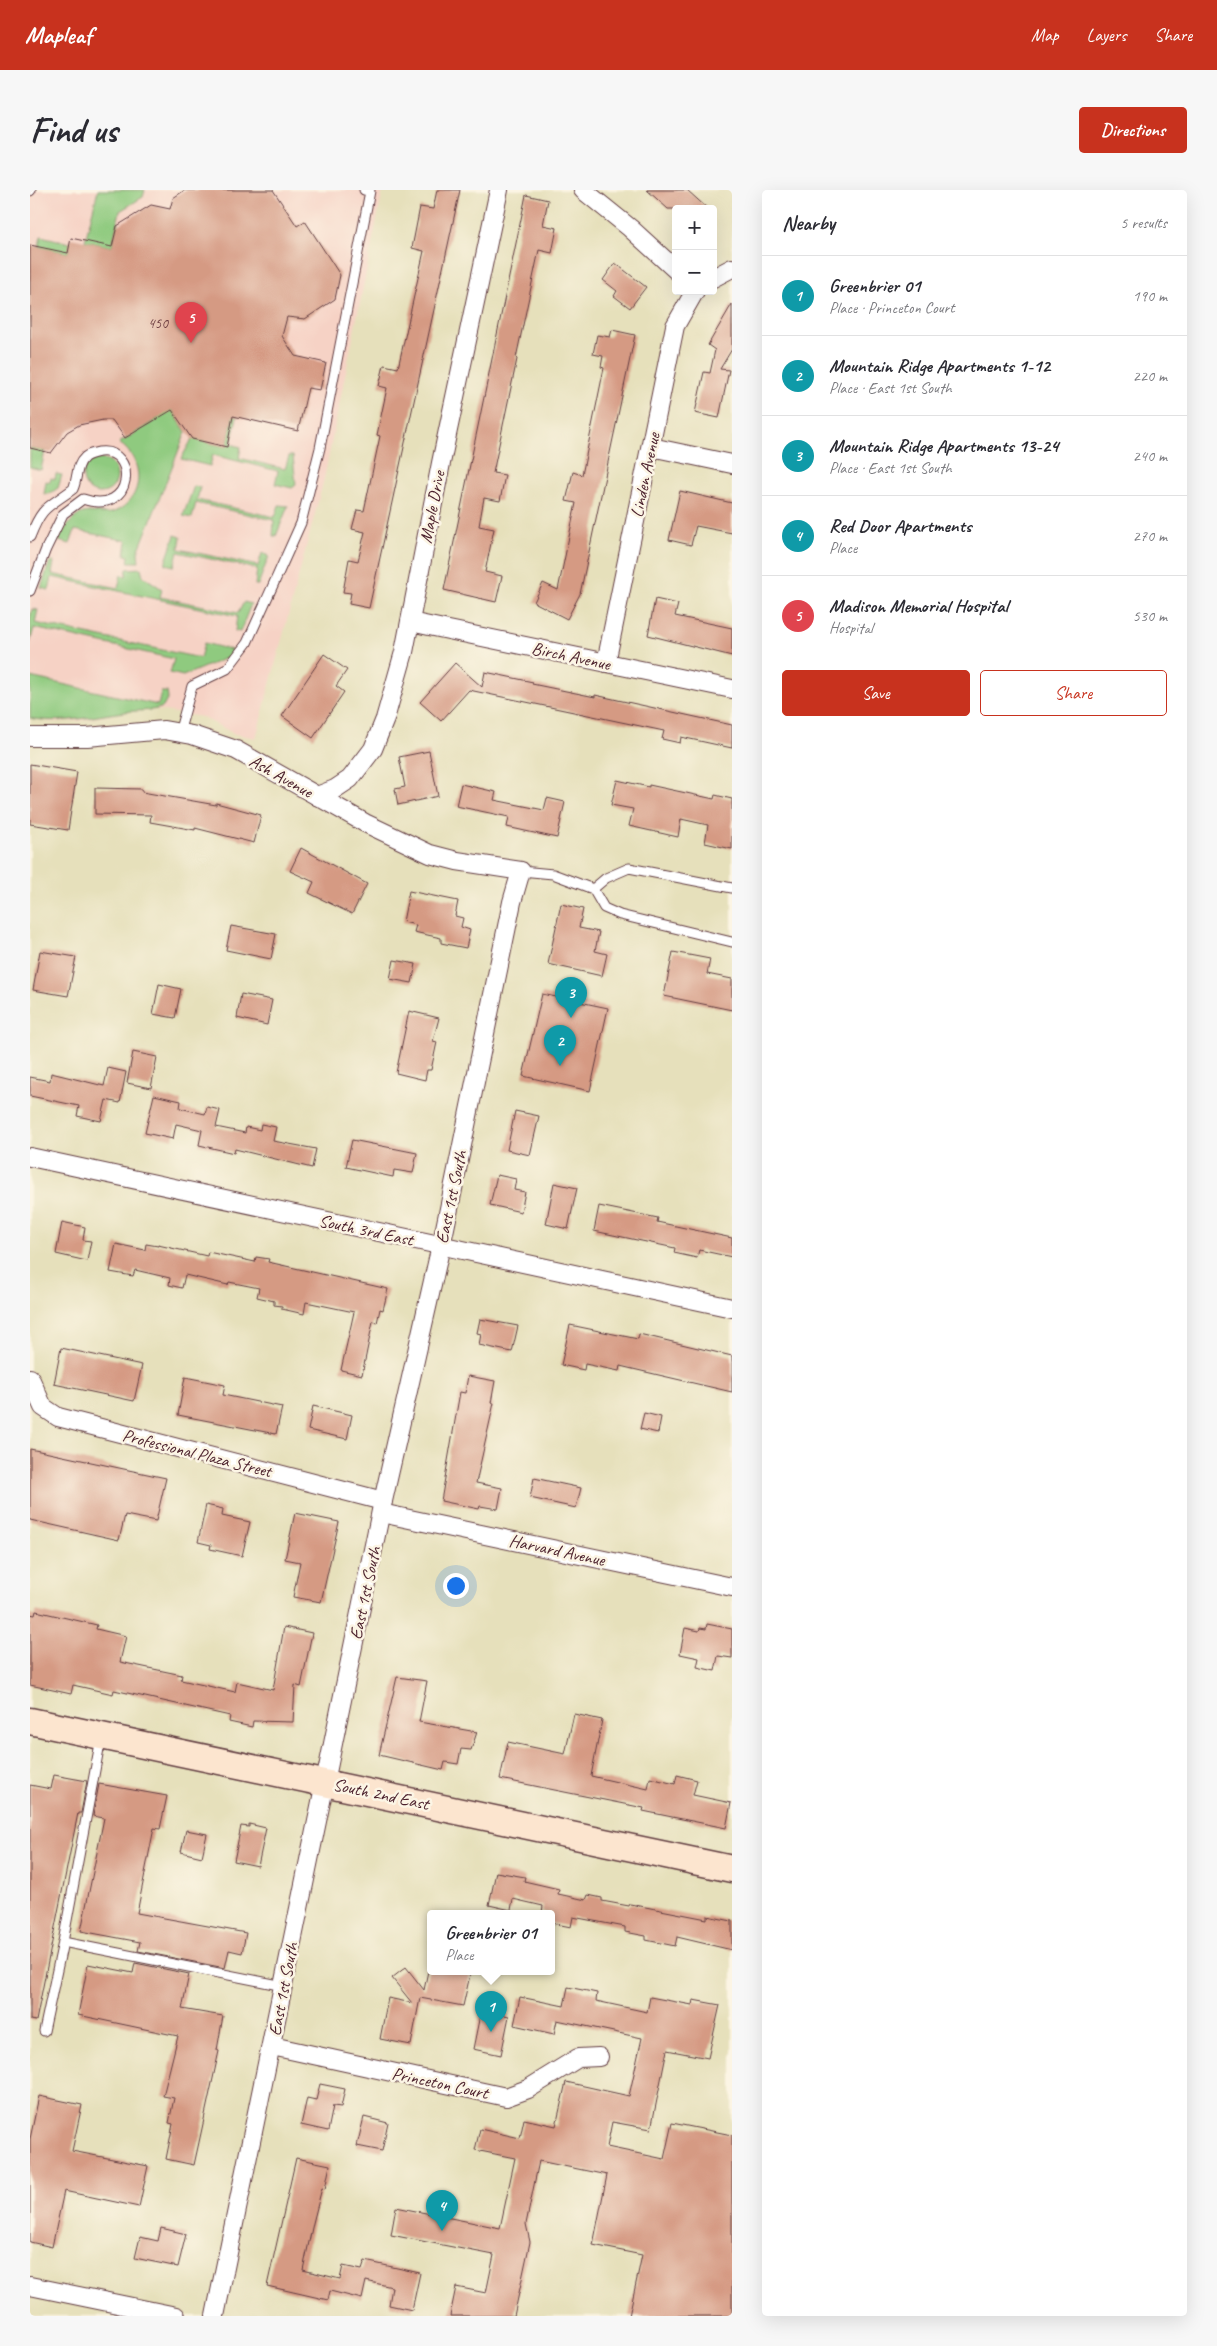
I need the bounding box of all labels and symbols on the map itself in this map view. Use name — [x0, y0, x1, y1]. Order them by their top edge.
pin: 5 — [175, 302, 207, 343]
house number: 450 — [148, 314, 169, 333]
street label: Linden Avenue — [625, 430, 665, 519]
street label: Maple Drive — [414, 468, 450, 545]
street label: Birch Avenue — [530, 637, 613, 675]
street label: Ash Avenue — [245, 750, 317, 803]
pin: 3 — [555, 977, 587, 1018]
pin: 2 — [544, 1025, 576, 1066]
street label: East 1st South — [430, 1147, 472, 1245]
street label: South 3rd East — [317, 1209, 417, 1251]
street label: Professional Plaza Street — [120, 1424, 276, 1483]
street label: Harvard Avenue — [507, 1529, 608, 1571]
street label: East 1st South — [344, 1543, 386, 1641]
your location — [443, 1573, 469, 1599]
street label: South 2nd East — [331, 1773, 433, 1815]
street label: East 1st South — [263, 1939, 303, 2037]
pin: 1 — [475, 1991, 507, 2032]
street label: Princeton Court — [390, 2062, 492, 2104]
pin: 4 — [426, 2190, 458, 2231]

